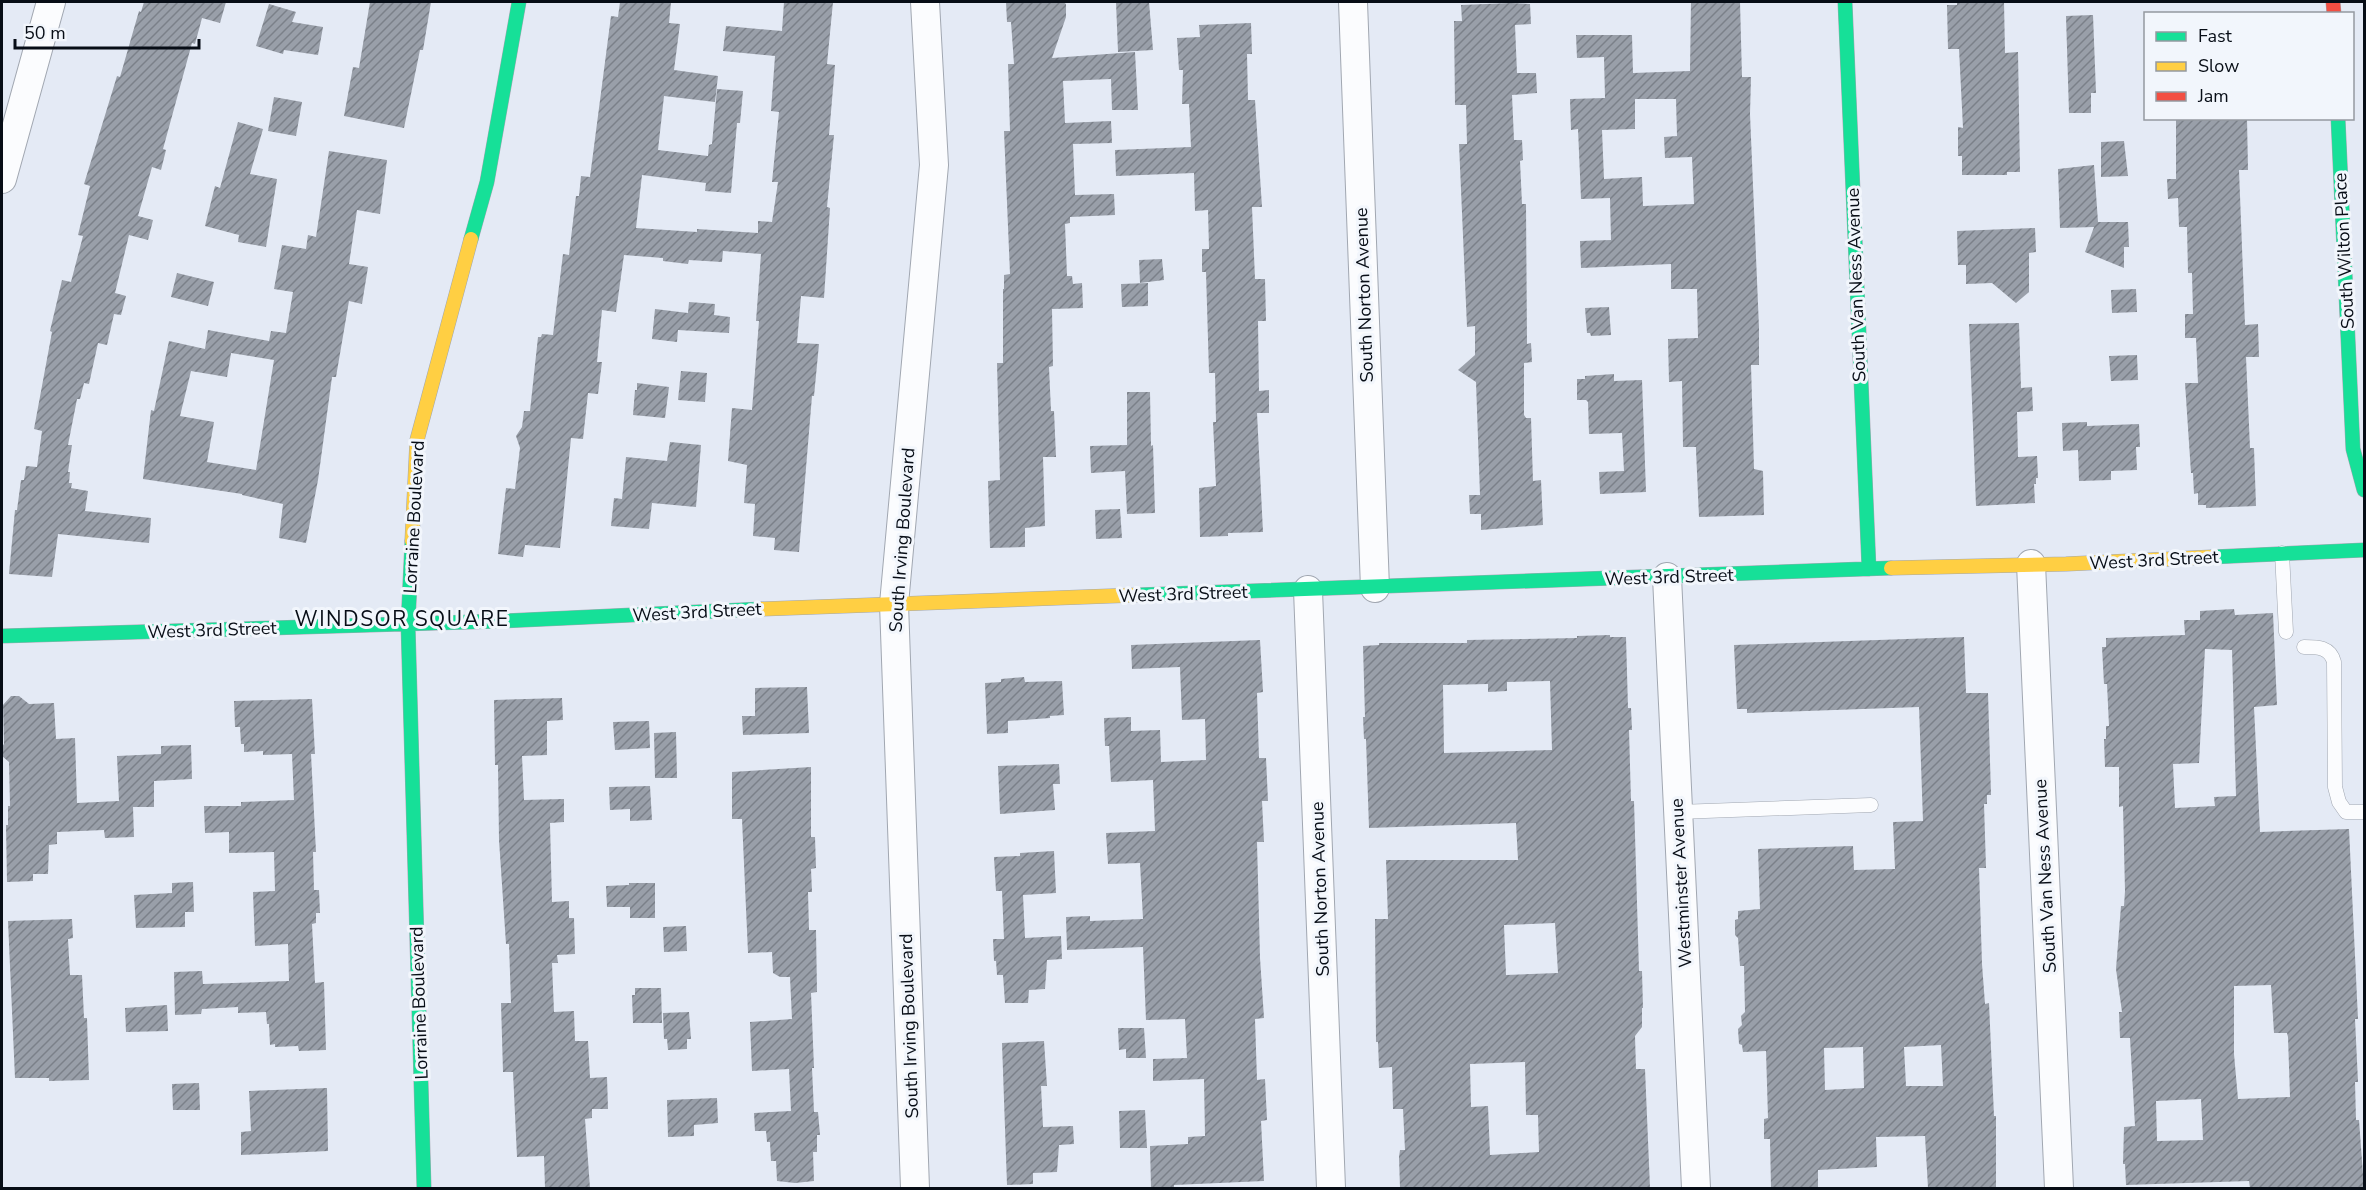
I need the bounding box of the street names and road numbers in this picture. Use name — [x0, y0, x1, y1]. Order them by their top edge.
street label: South Wilton Place — [2328, 172, 2360, 330]
street label: South Van Ness Avenue — [1841, 188, 1871, 382]
street label: South Norton Avenue — [1349, 207, 1379, 383]
street label: Lorraine Boulevard — [398, 440, 430, 594]
street label: South Irving Boulevard — [884, 447, 920, 633]
street label: West 3rd Street — [2089, 545, 2220, 575]
street label: West 3rd Street — [1604, 563, 1735, 591]
street label: West 3rd Street — [1118, 580, 1249, 608]
street label: West 3rd Street — [632, 597, 763, 627]
street label: West 3rd Street — [147, 616, 278, 644]
street label: South Van Ness Avenue — [2028, 778, 2062, 974]
street label: Westminster Avenue — [1665, 798, 1697, 968]
street label: South Norton Avenue — [1305, 801, 1335, 977]
street label: Lorraine Boulevard — [404, 926, 434, 1080]
street label: South Irving Boulevard — [894, 933, 924, 1119]

